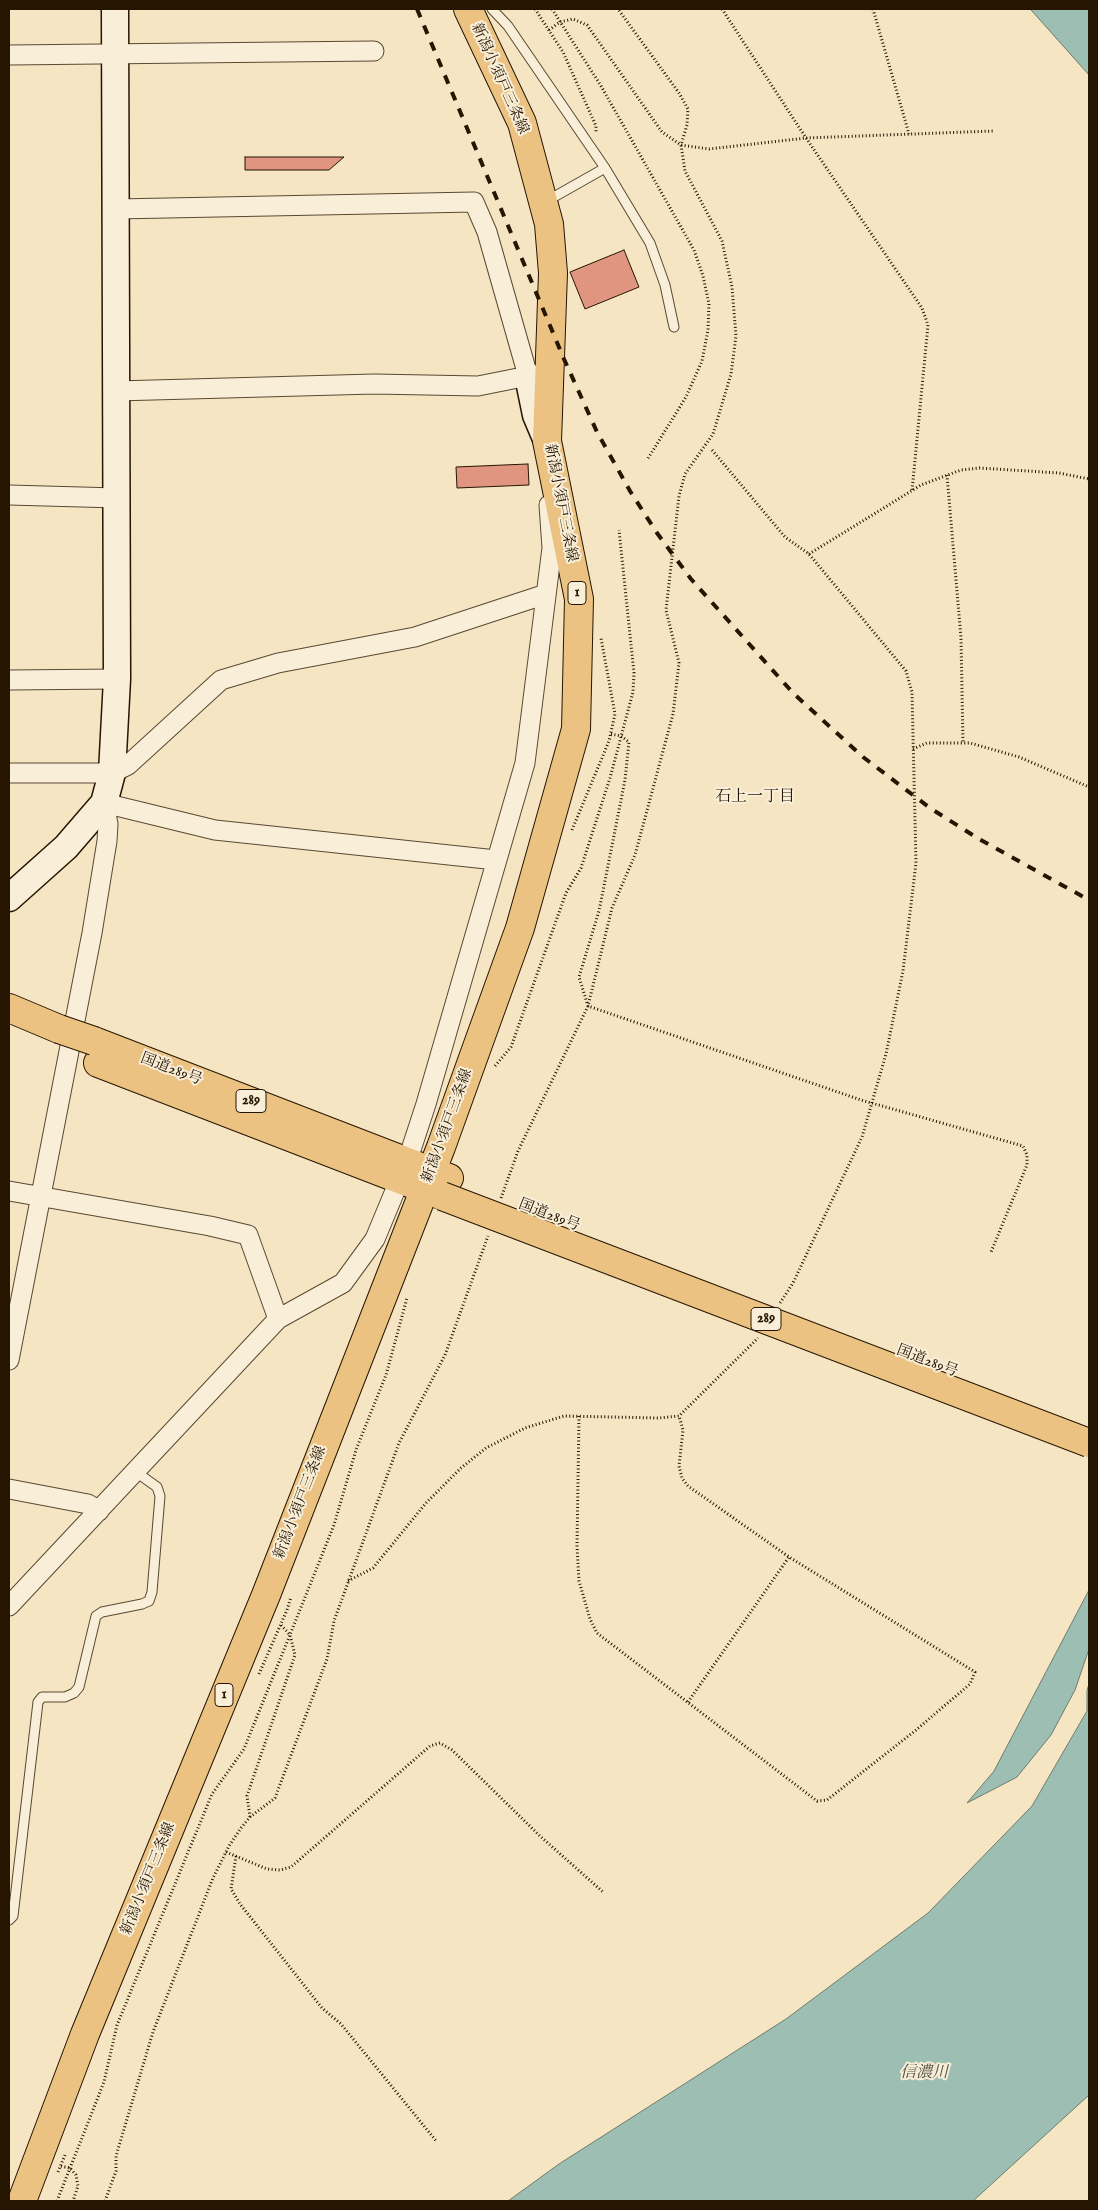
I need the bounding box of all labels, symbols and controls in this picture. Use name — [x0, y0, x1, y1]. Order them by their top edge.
street label: 新潟小須戸三条線 — [466, 21, 532, 137]
street label: 新潟小須戸三条線 — [540, 442, 580, 564]
road number: 1 — [568, 582, 586, 604]
district label: 石上一丁目 — [715, 788, 795, 808]
street label: 国道289号 — [138, 1050, 204, 1090]
street label: 新潟小須戸三条線 — [419, 1067, 477, 1185]
road number: 289 — [236, 1090, 266, 1112]
street label: 国道289号 — [516, 1196, 582, 1236]
road number: 289 — [751, 1308, 781, 1330]
street label: 国道289号 — [894, 1342, 960, 1382]
street label: 新潟小須戸三条線 — [271, 1444, 331, 1562]
road number: 1 — [215, 1684, 233, 1706]
street label: 新潟小須戸三条線 — [118, 1820, 180, 1938]
water label: 信濃川 — [900, 2064, 948, 2084]

